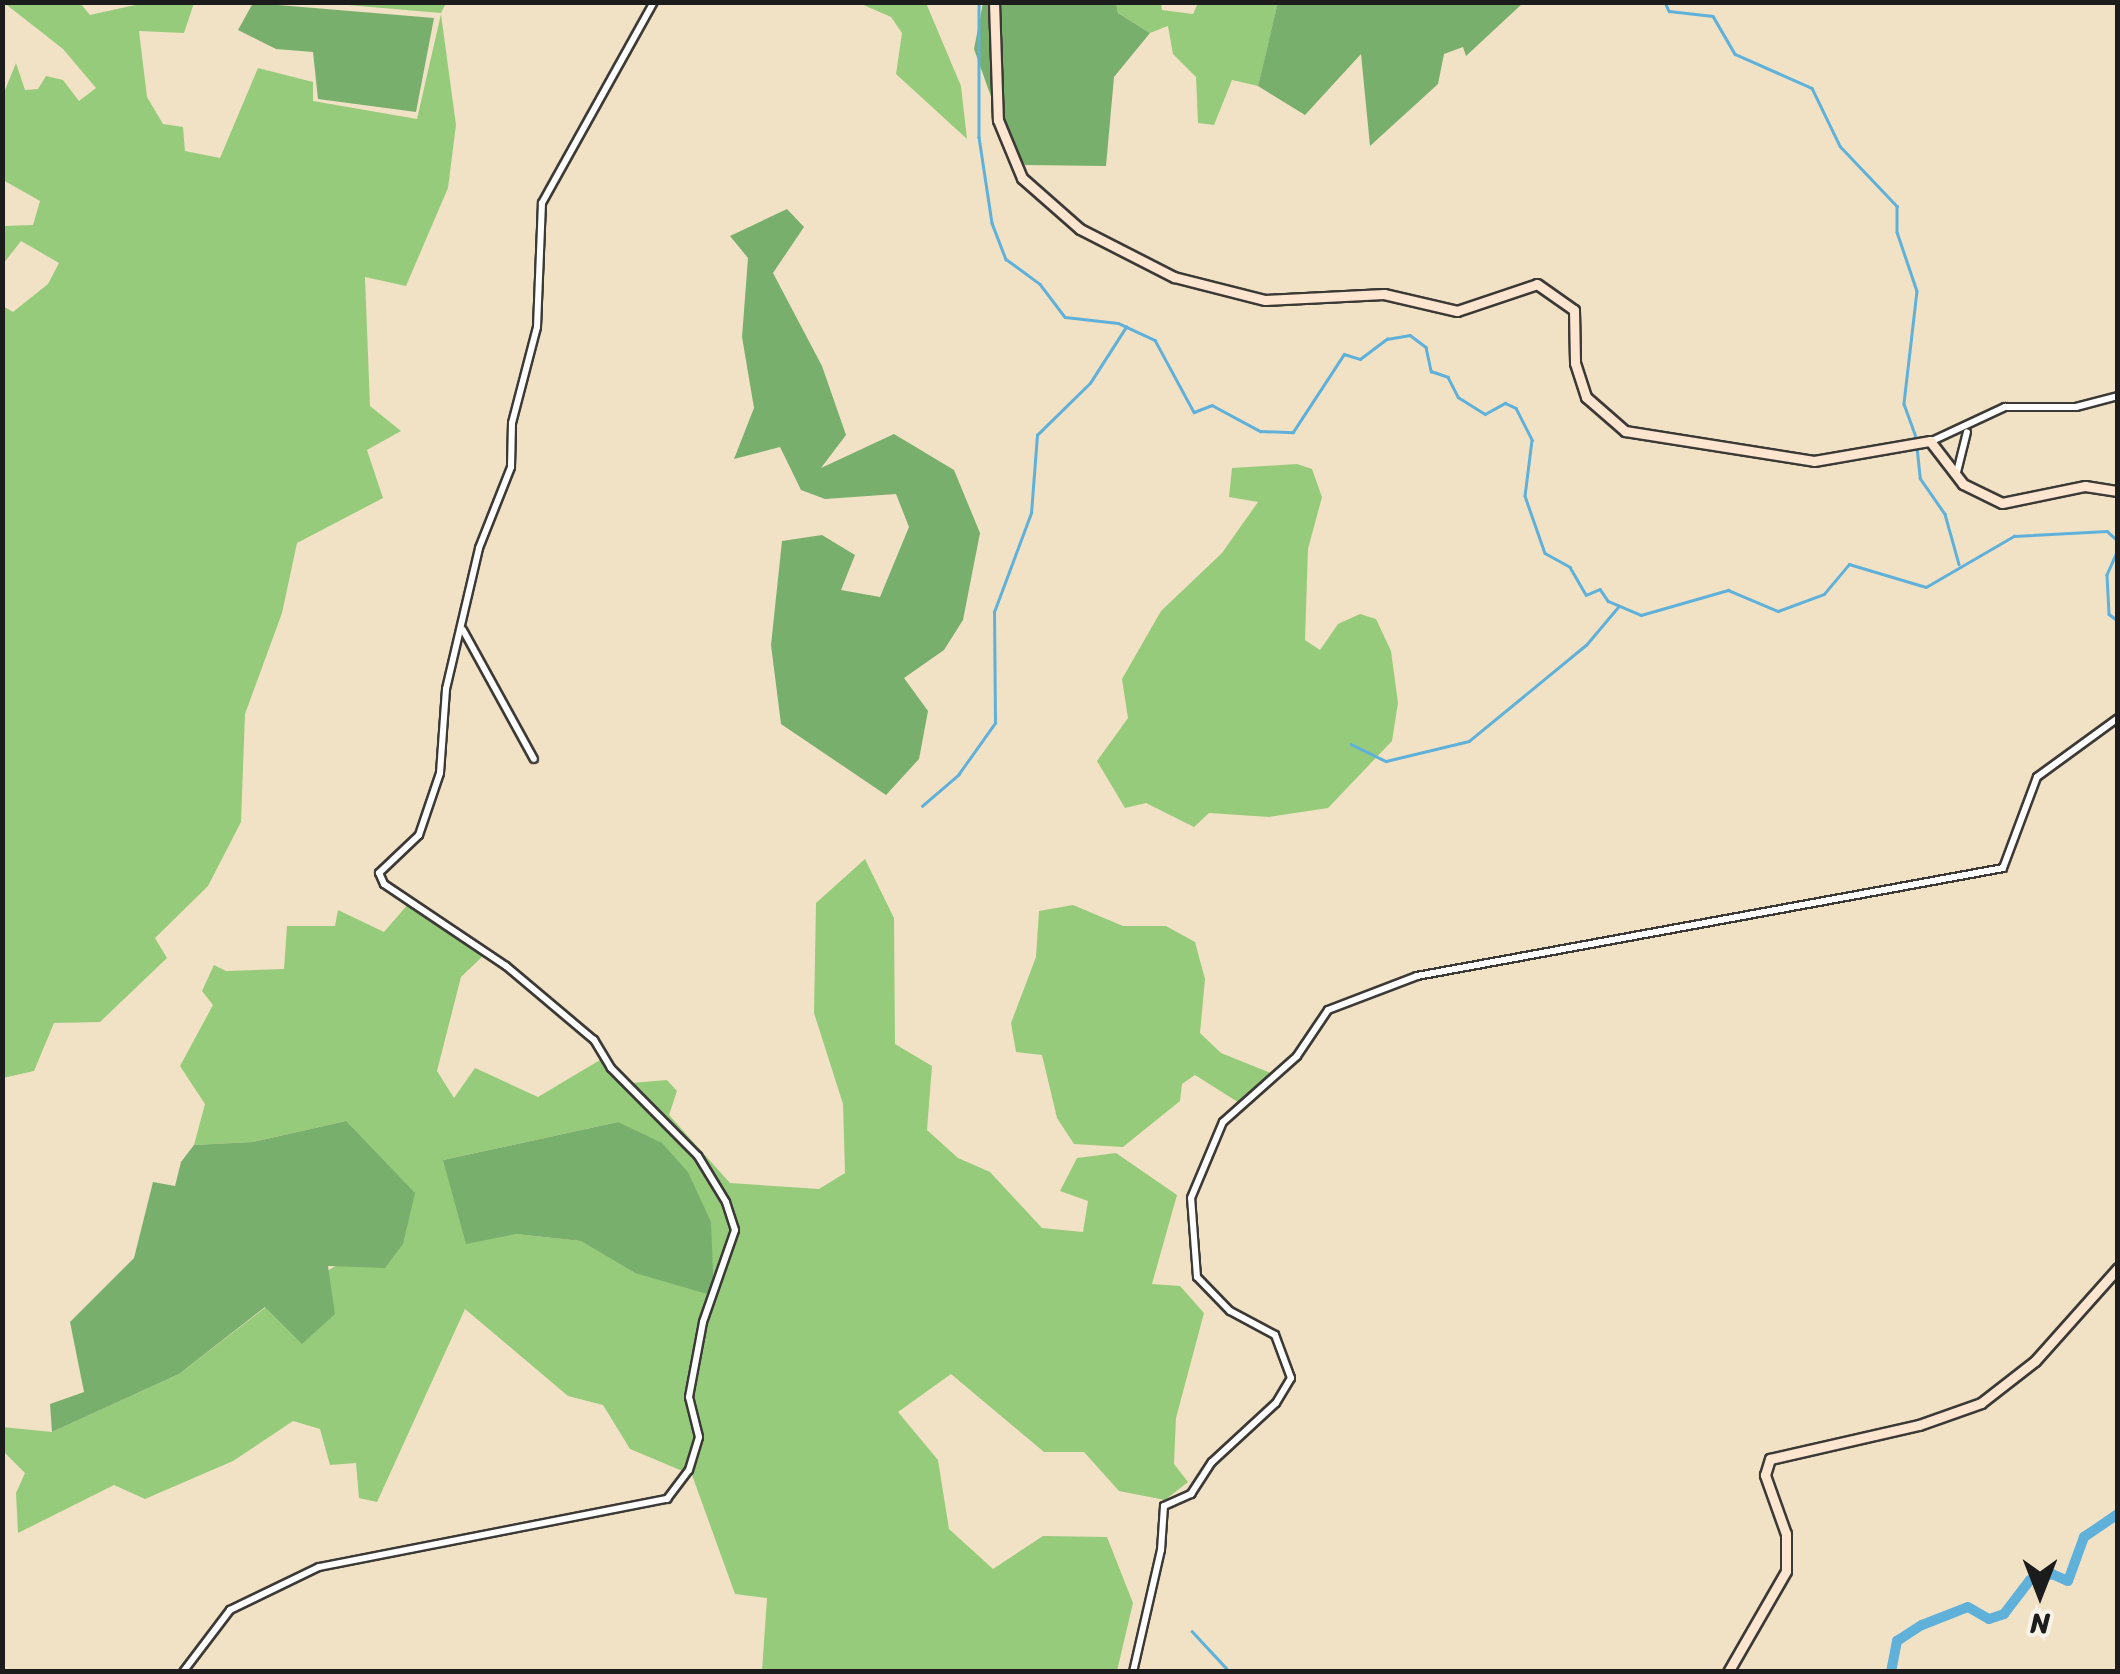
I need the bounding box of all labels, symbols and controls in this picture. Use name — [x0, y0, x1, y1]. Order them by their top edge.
north arrow — [1990, 1544, 2090, 1644]
text: N — [2030, 1600, 2050, 1649]

